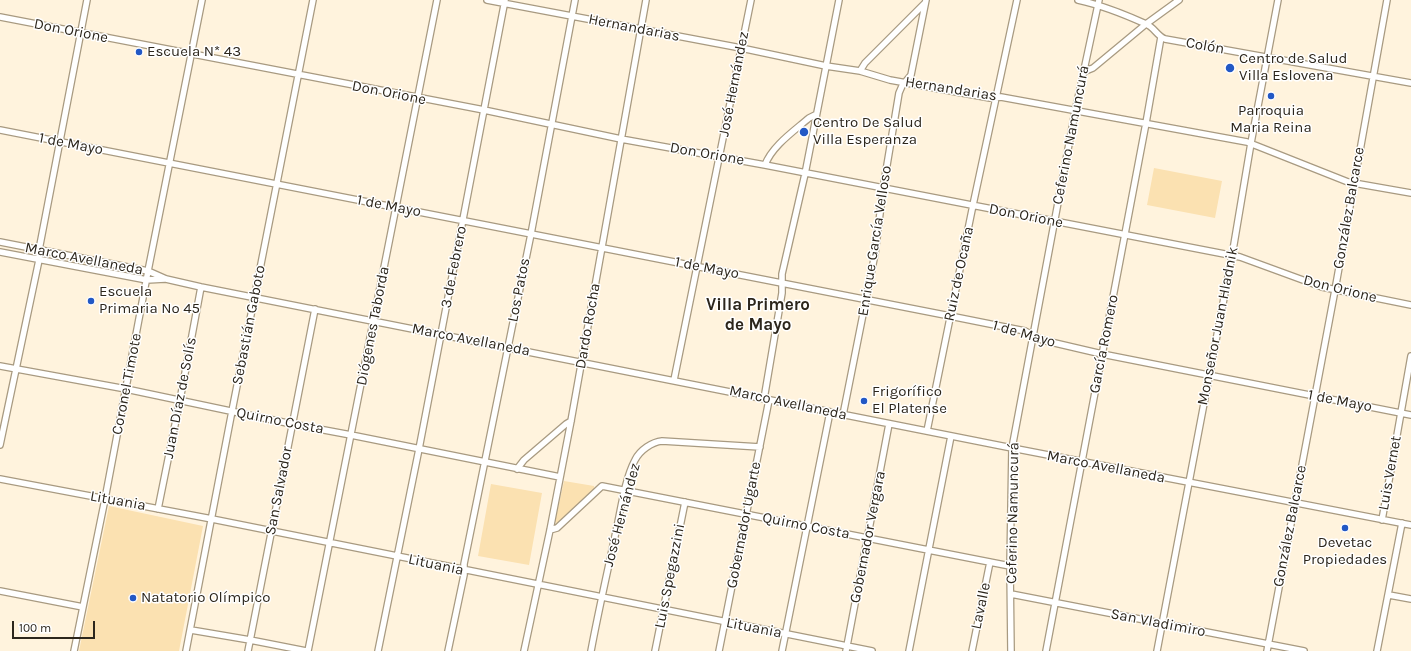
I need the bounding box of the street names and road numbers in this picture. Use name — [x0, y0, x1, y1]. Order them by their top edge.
street label: Hernandarias — [587, 10, 681, 46]
street label: Don Orione — [32, 15, 110, 47]
street label: José Hernández — [715, 30, 753, 138]
street label: Colón — [1184, 34, 1226, 58]
street label: Ceferino Namuncurá — [1049, 64, 1093, 206]
street label: Hernandarias — [904, 73, 998, 105]
street label: Don Orione — [350, 77, 428, 109]
street label: 1 de Mayo — [37, 129, 105, 159]
street label: Don Orione — [668, 139, 746, 169]
street label: González Balcarce — [1329, 146, 1369, 270]
street label: Enrique García Velloso — [854, 164, 896, 318]
street label: 1 de Mayo — [355, 191, 423, 221]
street label: Don Orione — [987, 200, 1065, 232]
street label: 3 de Febrero — [437, 224, 471, 310]
street label: Ruiz de Ocaña — [940, 225, 978, 323]
street label: Marco Avellaneda — [23, 239, 145, 279]
street label: Monseñor Juan Hladnik — [1194, 245, 1242, 407]
street label: 1 de Mayo — [673, 253, 741, 283]
street label: Los Patos — [504, 256, 534, 324]
street label: Sebastián Gaboto — [229, 264, 269, 386]
street label: Diógenes Taborda — [353, 265, 393, 387]
street label: Don Orione — [1301, 271, 1379, 307]
street label: Dardo Rocha — [572, 282, 604, 370]
street label: García Romero — [1086, 293, 1122, 395]
street label: 1 de Mayo — [990, 316, 1058, 352]
street label: Marco Avellaneda — [410, 320, 532, 360]
street label: Coronel Timote — [108, 332, 146, 436]
street label: Juan Díaz de Solís — [159, 336, 201, 460]
street label: Marco Avellaneda — [727, 382, 849, 424]
street label: 1 de Mayo — [1306, 386, 1374, 416]
street label: Quirno Costa — [235, 404, 325, 438]
street label: Luis Vernet — [1375, 434, 1405, 512]
street label: Ceferino Namuncurá — [1003, 442, 1023, 584]
street label: San Salvador — [262, 445, 296, 537]
street label: Marco Avellaneda — [1045, 447, 1167, 487]
street label: Gobernador Ugarte — [723, 460, 765, 590]
street label: José Hernández — [600, 461, 644, 569]
street label: González Balcarce — [1269, 464, 1311, 588]
street label: Gobernador Vergara — [846, 469, 890, 605]
street label: Lituania — [89, 487, 147, 515]
street label: Quirno Costa — [761, 509, 851, 543]
street label: Luis Spegazzini — [651, 522, 689, 630]
street label: Lituania — [407, 550, 465, 580]
street label: Lavalle — [967, 581, 995, 631]
street label: San Vladimiro — [1109, 605, 1207, 641]
street label: Lituania — [725, 614, 783, 642]

